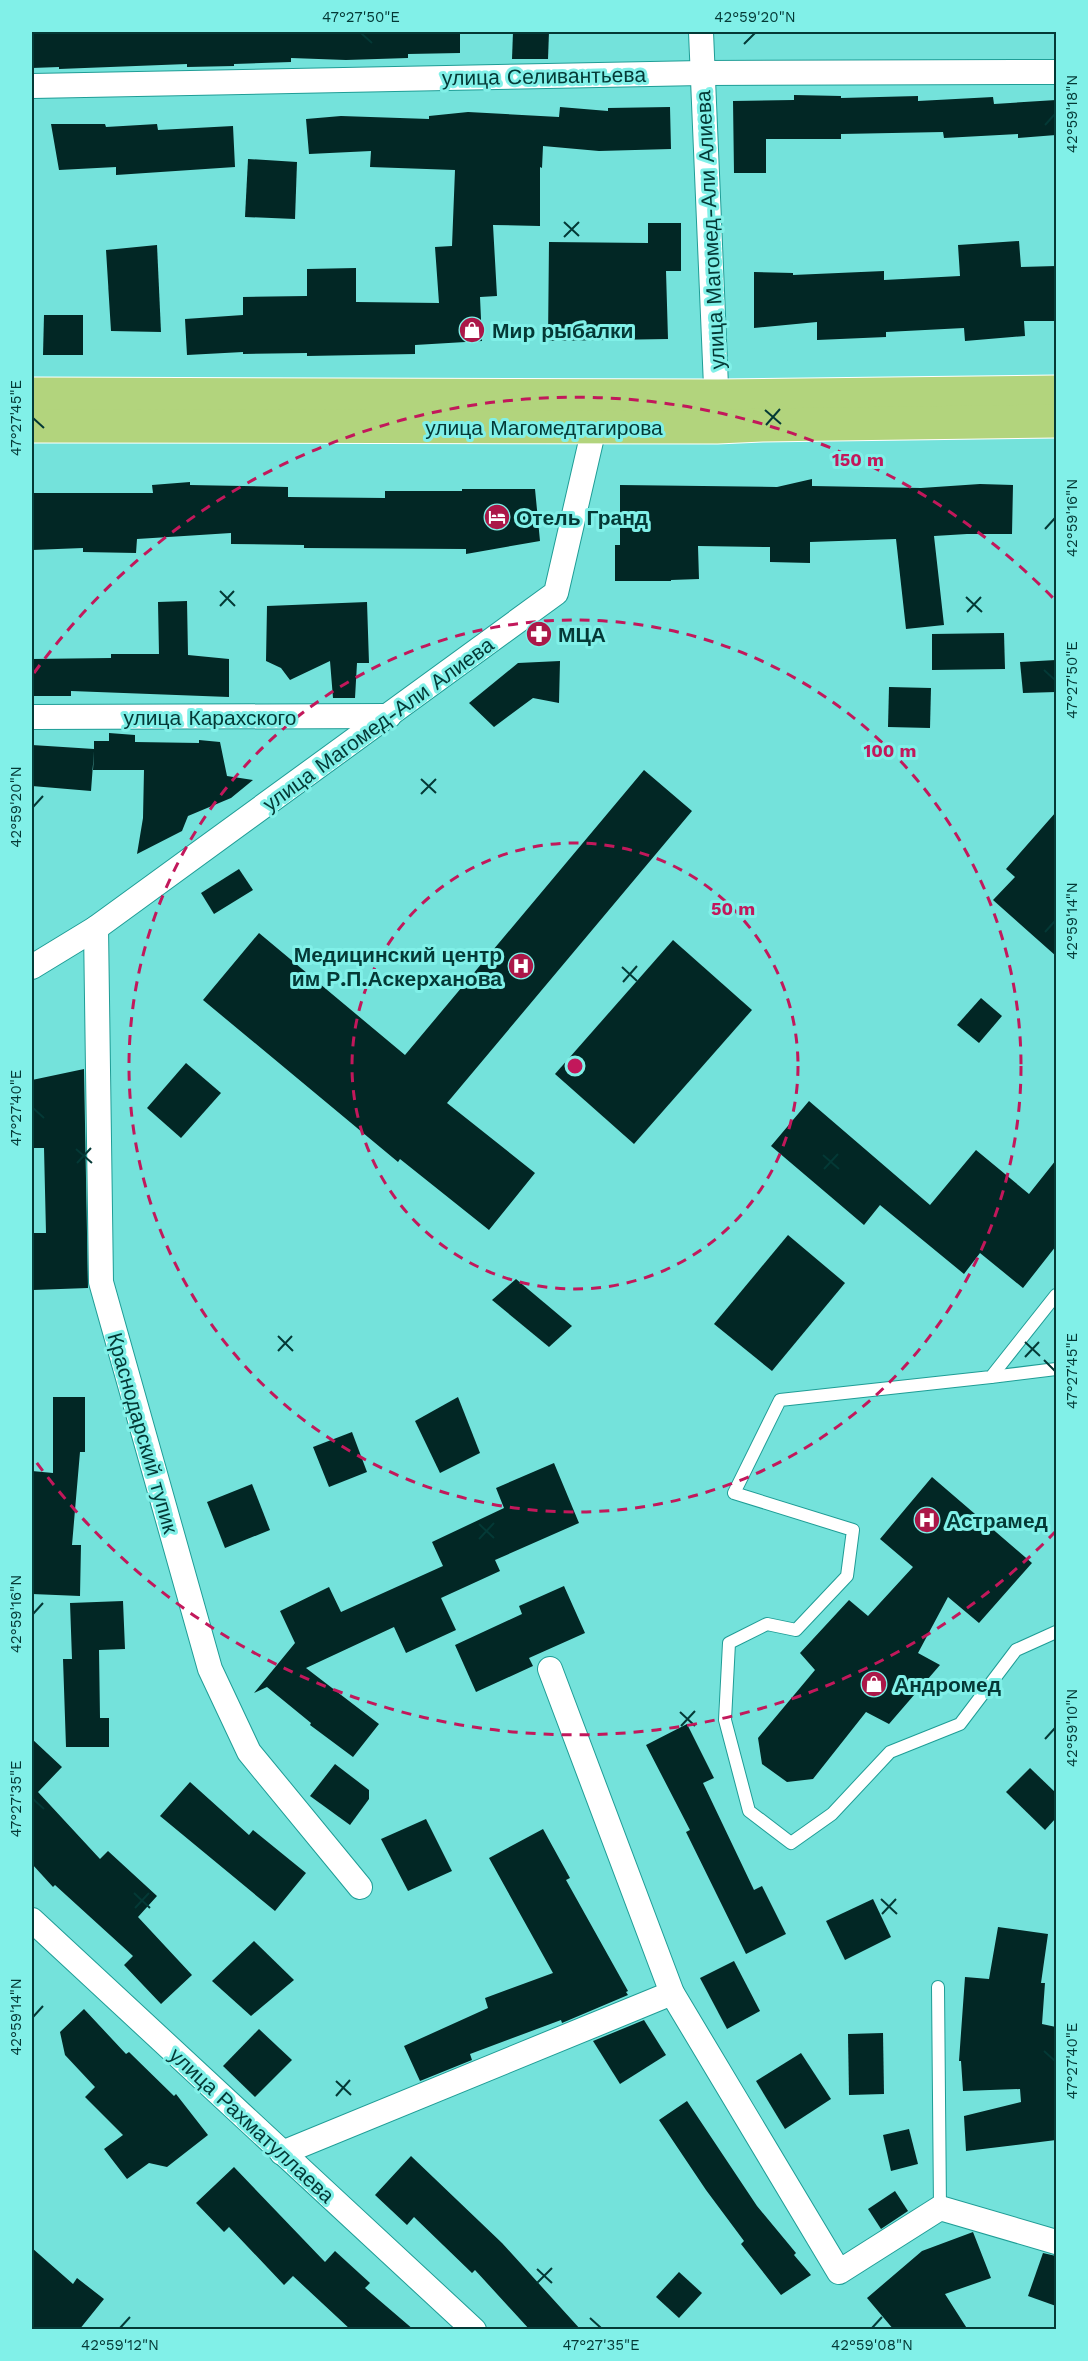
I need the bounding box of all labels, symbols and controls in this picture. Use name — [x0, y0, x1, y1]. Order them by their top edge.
text: 47°27'50"E — [322, 8, 400, 26]
text: 42°59'20"N — [714, 8, 796, 26]
street label: улица Селивантьева — [442, 62, 647, 90]
text: 42°59'18"N — [1063, 75, 1081, 153]
street label: улица Магомед-Али Алиева — [690, 90, 730, 370]
shop icon: Мир рыбалки — [457, 315, 487, 345]
place label: Мир рыбалки — [492, 318, 633, 343]
text: 47°27'45"E — [7, 380, 25, 456]
street label: улица Магомедтагирова — [425, 415, 663, 440]
text: 150 m — [832, 449, 884, 470]
text: 42°59'16"N — [1063, 479, 1081, 557]
hotel icon: Отель Гранд — [482, 502, 512, 532]
place label: Отель Гранд — [516, 505, 648, 530]
pharmacy icon: МЦА — [524, 619, 554, 649]
place label: МЦА — [558, 622, 606, 647]
street label: улица Магомед-Али Алиева — [258, 632, 499, 816]
text: 47°27'50"E — [1063, 641, 1081, 719]
street label: улица Карахского — [124, 705, 296, 730]
text: 100 m — [863, 740, 917, 761]
text: 42°59'20"N — [7, 766, 25, 848]
text: 42°59'14"N — [1063, 882, 1081, 960]
text: 50 m — [711, 898, 755, 919]
place label: Медицинский центр им Р.П.Аскерханова — [292, 942, 502, 991]
hospital icon: Медицинский центр им Р.П.Аскерханова — [506, 951, 536, 981]
centre of rings — [565, 1056, 585, 1076]
text: 47°27'40"E — [7, 1070, 25, 1146]
street label: Краснодарский тупик — [102, 1330, 184, 1537]
text: 47°27'45"E — [1063, 1333, 1081, 1409]
hospital icon: Астрамед — [912, 1505, 942, 1535]
place label: Астрамед — [946, 1508, 1048, 1533]
text: 42°59'16"N — [7, 1575, 25, 1653]
shop icon: Андромед — [859, 1669, 889, 1699]
place label: Андромед — [894, 1672, 1001, 1697]
text: 42°59'10"N — [1063, 1689, 1081, 1767]
text: 47°27'35"E — [7, 1760, 25, 1838]
text: 42°59'14"N — [7, 1978, 25, 2056]
text: 47°27'40"E — [1063, 2023, 1081, 2099]
street label: улица Рахматуллаева — [164, 2042, 340, 2208]
text: 42°59'12"N — [81, 2336, 159, 2354]
text: 47°27'35"E — [562, 2336, 640, 2354]
text: 42°59'08"N — [831, 2336, 913, 2354]

